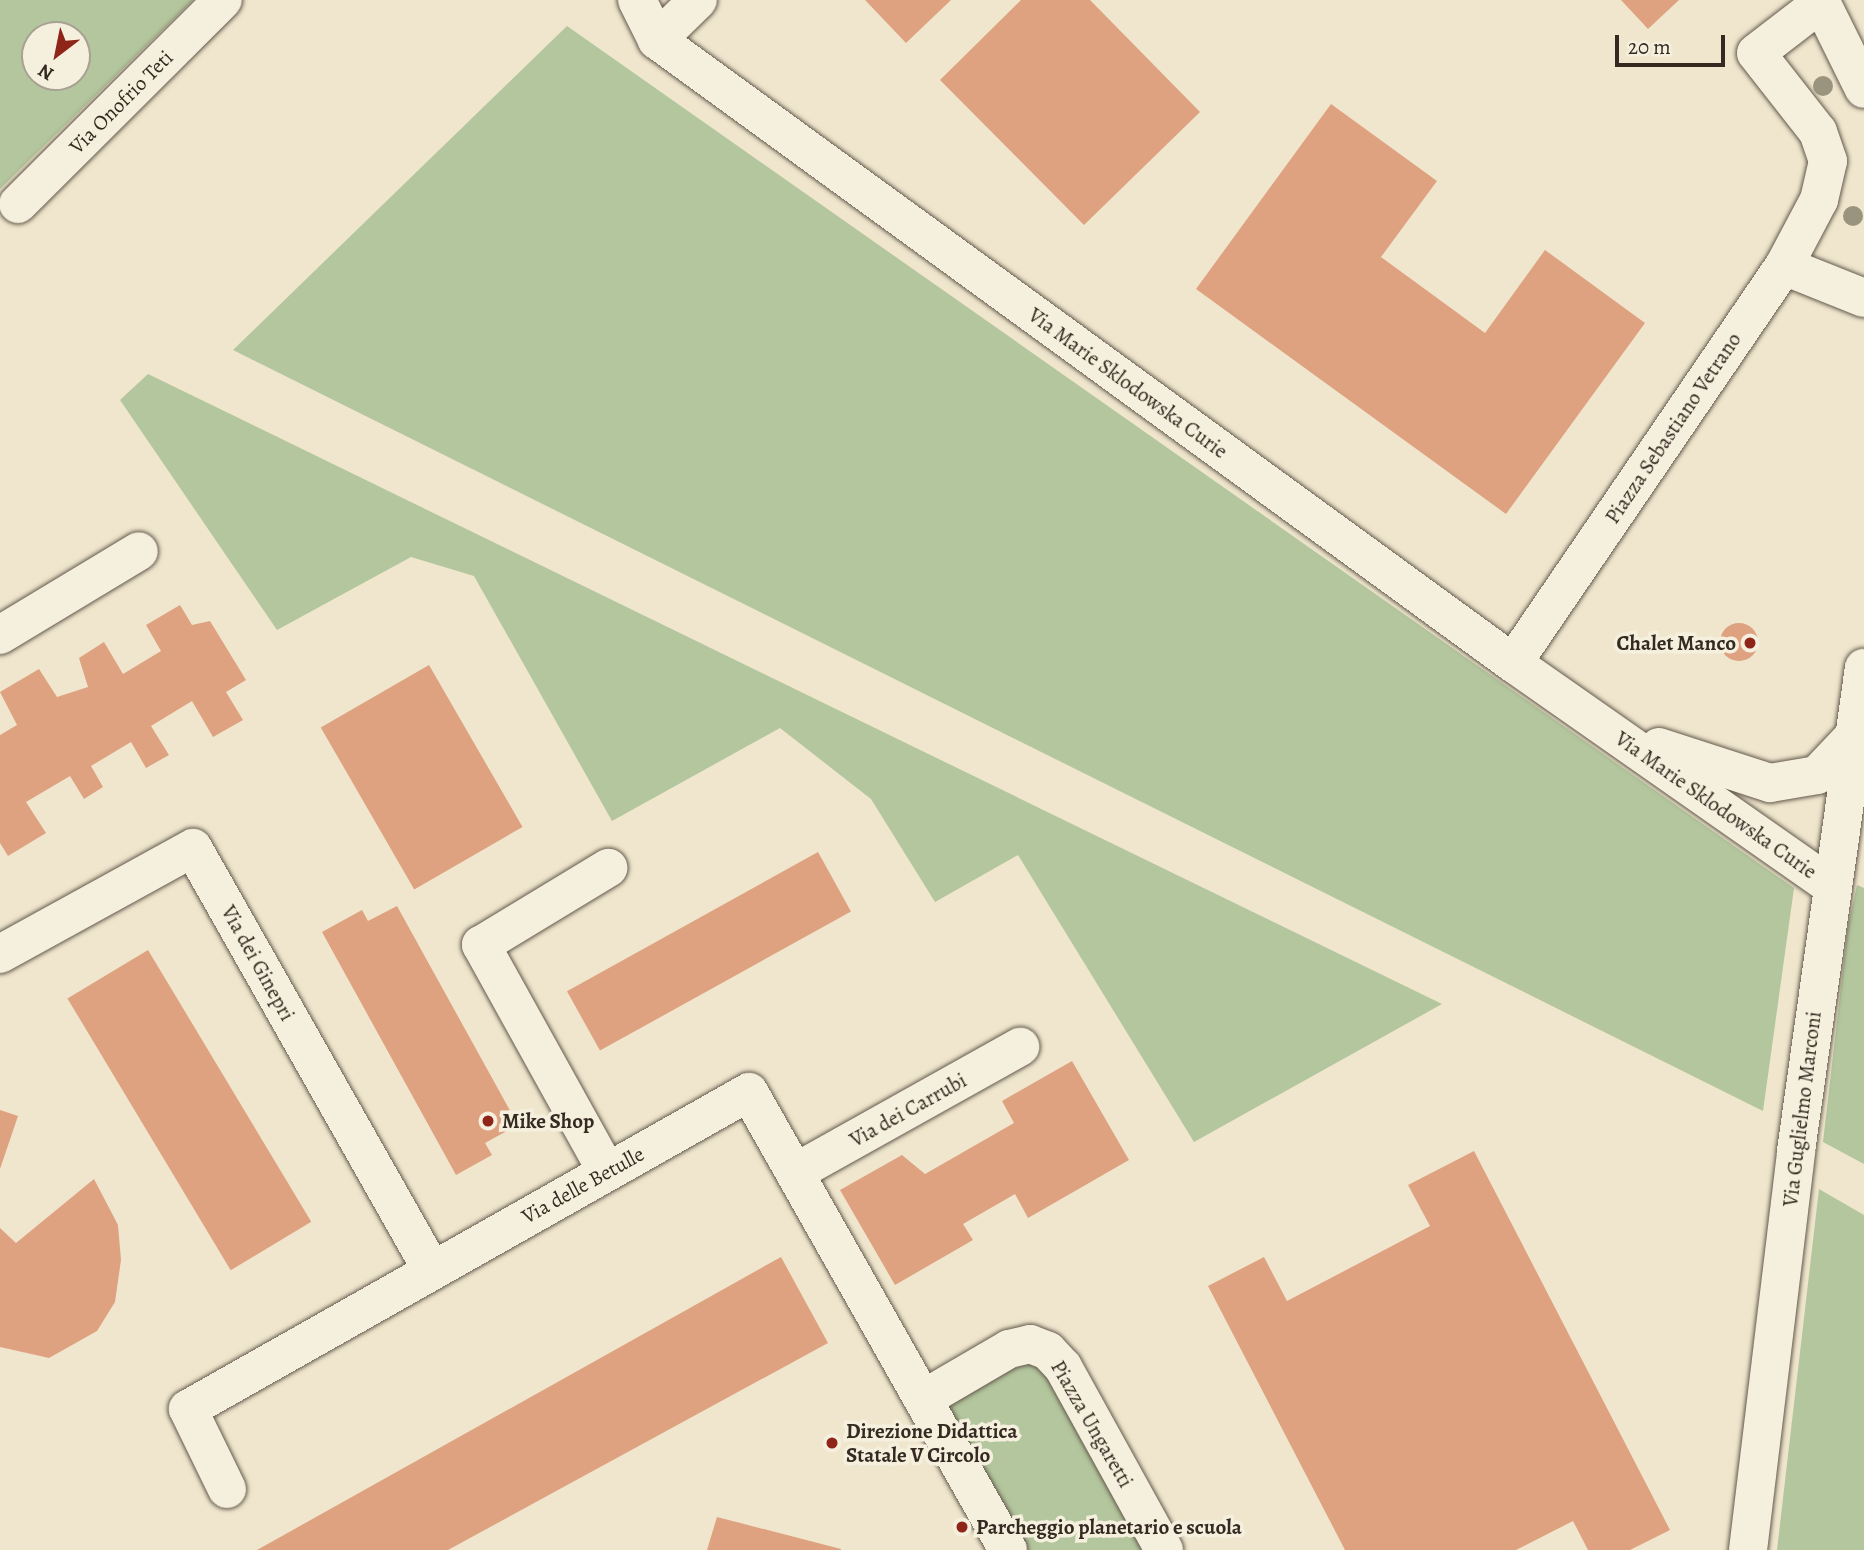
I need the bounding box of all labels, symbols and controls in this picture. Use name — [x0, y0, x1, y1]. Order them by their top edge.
north arrow — [21, 21, 91, 91]
scale bar — [1619, 21, 1729, 65]
text: 20 m — [1628, 33, 1671, 61]
street label: Via Onofrio Teti — [64, 45, 178, 159]
text: N — [33, 57, 59, 87]
street label: Via Marie Sklodowska Curie — [1023, 302, 1233, 464]
street label: Piazza Sebastiano Vetrano — [1600, 328, 1746, 528]
place label: Chalet Manco — [1617, 630, 1736, 656]
marker: Chalet Manco — [1742, 635, 1758, 651]
street label: Via Marie Sklodowska Curie — [1610, 726, 1822, 884]
street label: Via dei Ginepri — [216, 901, 300, 1025]
street label: Via Guglielmo Marconi — [1778, 1010, 1826, 1208]
street label: Via dei Carrubi — [845, 1068, 971, 1152]
place label: Mike Shop — [502, 1108, 594, 1134]
marker: Mike Shop — [480, 1113, 496, 1129]
street label: Via delle Betulle — [517, 1141, 649, 1229]
street label: Piazza Ungaretti — [1045, 1356, 1139, 1492]
place label: Direzione Didattica Statale V Circolo — [846, 1418, 1018, 1468]
marker: Direzione Didattica Statale V Circolo — [824, 1435, 840, 1451]
place label: Parcheggio planetario e scuola — [976, 1514, 1242, 1540]
marker: Parcheggio planetario e scuola — [954, 1519, 970, 1535]

